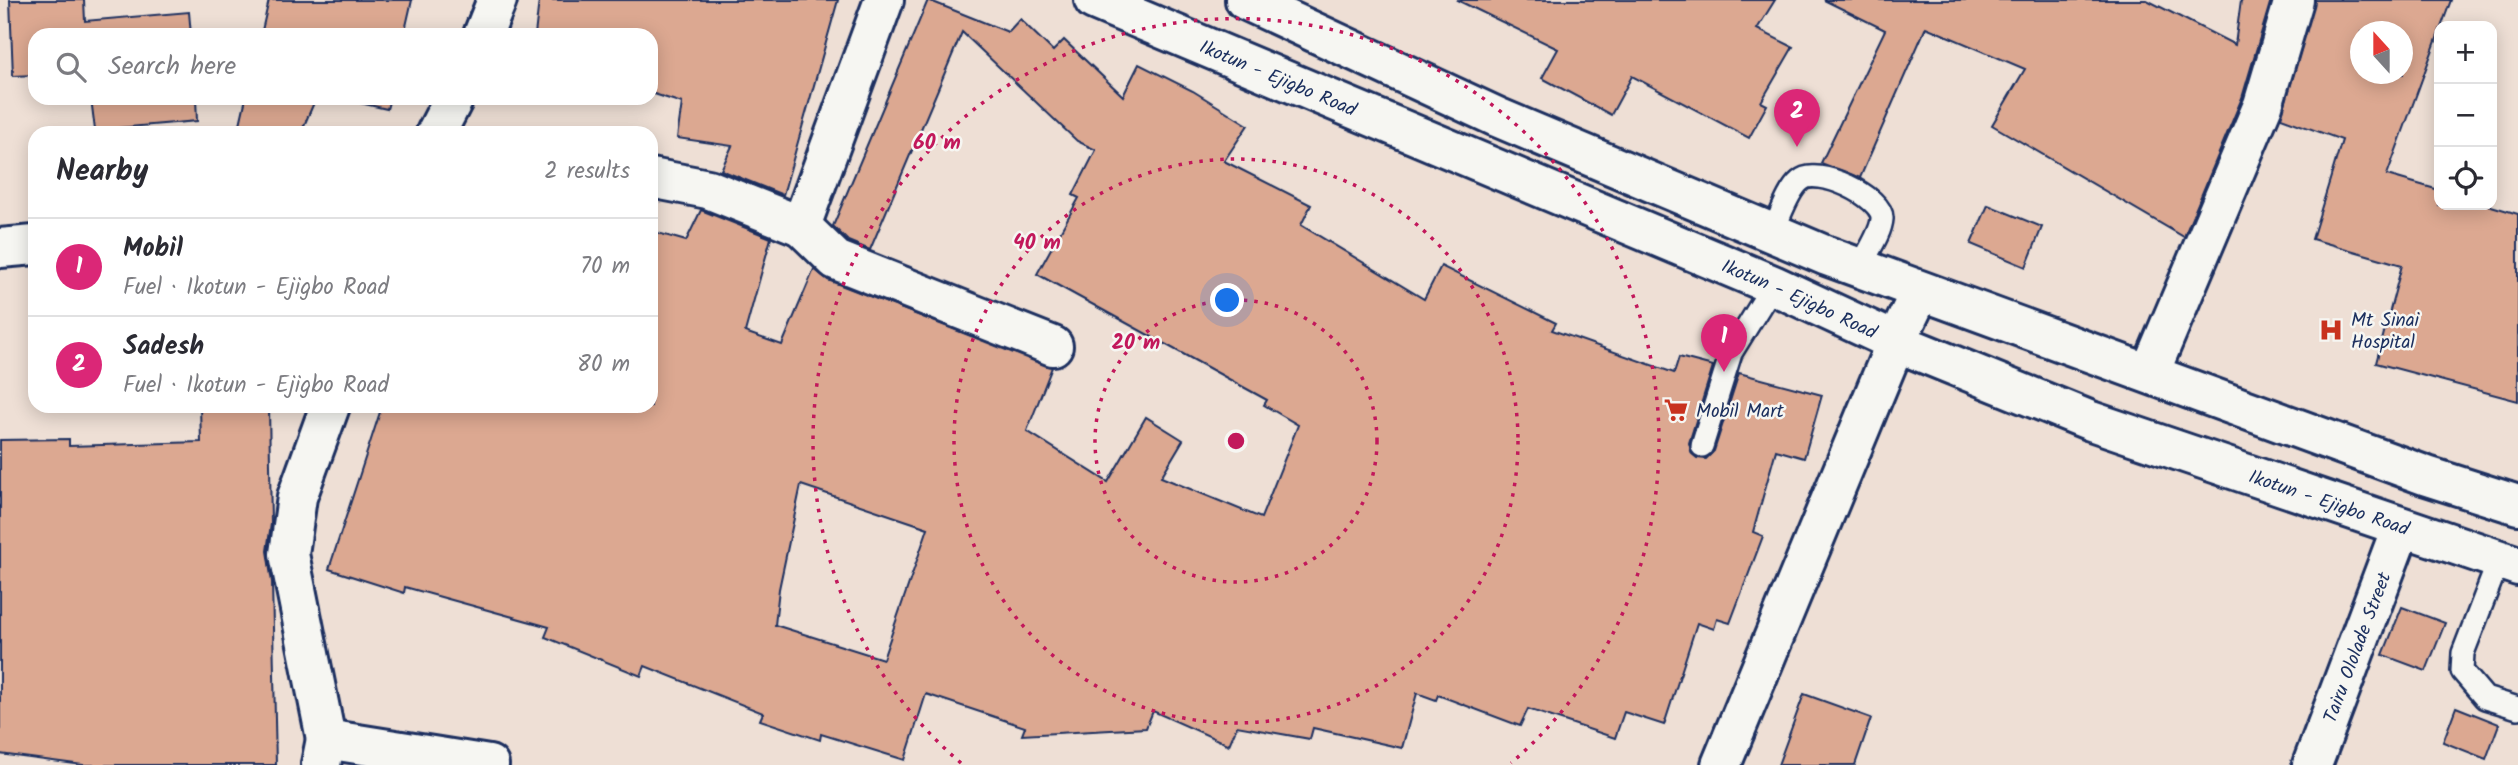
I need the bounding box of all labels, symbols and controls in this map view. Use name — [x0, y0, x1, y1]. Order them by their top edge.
north arrow — [2350, 21, 2413, 84]
map controls — [2434, 21, 2497, 210]
button: + — [2434, 21, 2497, 84]
search box — [28, 28, 658, 105]
street label: Ikotun - Ejigbo Road — [1194, 33, 1361, 126]
text: Search here — [108, 46, 236, 88]
icon: search — [52, 48, 90, 86]
button: − — [2434, 84, 2497, 147]
pin: 2 — [1774, 89, 1820, 147]
text: 60 m — [913, 127, 961, 160]
button: locate — [2434, 147, 2497, 210]
text: Nearby — [56, 148, 148, 196]
text: 2 results — [544, 154, 630, 190]
text: 40 m — [1013, 227, 1061, 260]
text: Mobil — [123, 228, 183, 270]
text: 1 — [76, 249, 82, 285]
text: 70 m — [580, 249, 630, 285]
street label: Ikotun - Ejigbo Road — [1716, 252, 1882, 348]
text: Fuel · Ikotun - Ejigbo Road — [123, 270, 389, 306]
your location — [1210, 283, 1244, 317]
place label: Mt Sinai Hospital — [2351, 306, 2421, 358]
pin: 1 — [1701, 314, 1747, 372]
hospital icon: Mt Sinai Hospital — [2317, 316, 2345, 344]
text: Sadesh — [123, 326, 204, 368]
text: 20 m — [1112, 327, 1160, 360]
text: 2 — [72, 347, 86, 383]
text: 80 m — [577, 347, 630, 383]
text: Fuel · Ikotun - Ejigbo Road — [123, 368, 389, 404]
supermarket icon: Mobil Mart — [1662, 396, 1690, 424]
place label: Mobil Mart — [1696, 397, 1785, 427]
centre of rings — [1224, 429, 1248, 453]
street label: Ikotun - Ejigbo Road — [2244, 463, 2413, 545]
street label: Tairu Ololade Street — [2316, 567, 2400, 727]

